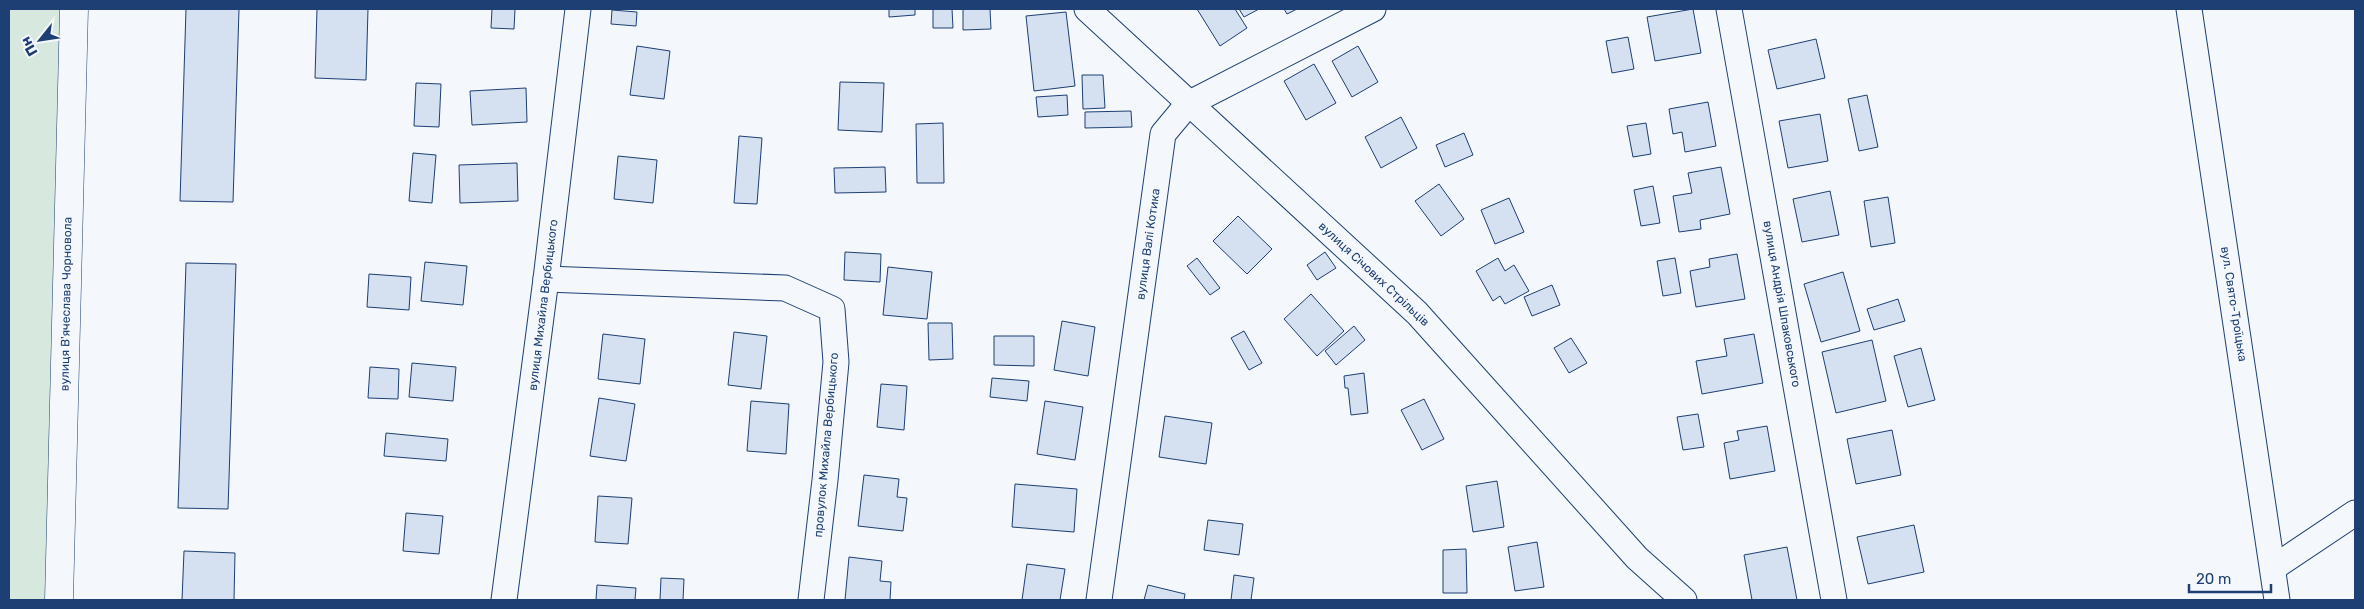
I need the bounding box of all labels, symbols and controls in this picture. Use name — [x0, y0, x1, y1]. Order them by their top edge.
north arrow — [15, 15, 65, 65]
text: Пн — [17, 34, 41, 59]
street label: вулиця Валі Котика — [1133, 187, 1163, 301]
street label: вулиця В'ячеслава Чорновола — [57, 217, 75, 391]
street label: вулиця Михайла Вербицького — [526, 218, 560, 391]
street label: вулиця Січових Стрільців — [1316, 219, 1432, 329]
street label: вулиця Андрія Шпаковського — [1760, 220, 1804, 388]
street label: вул. Свято-Троїцька — [2218, 245, 2250, 363]
street label: провулок Михайла Вербицького — [811, 352, 841, 538]
scale bar — [2189, 562, 2272, 594]
text: 20 m — [2196, 570, 2231, 588]

